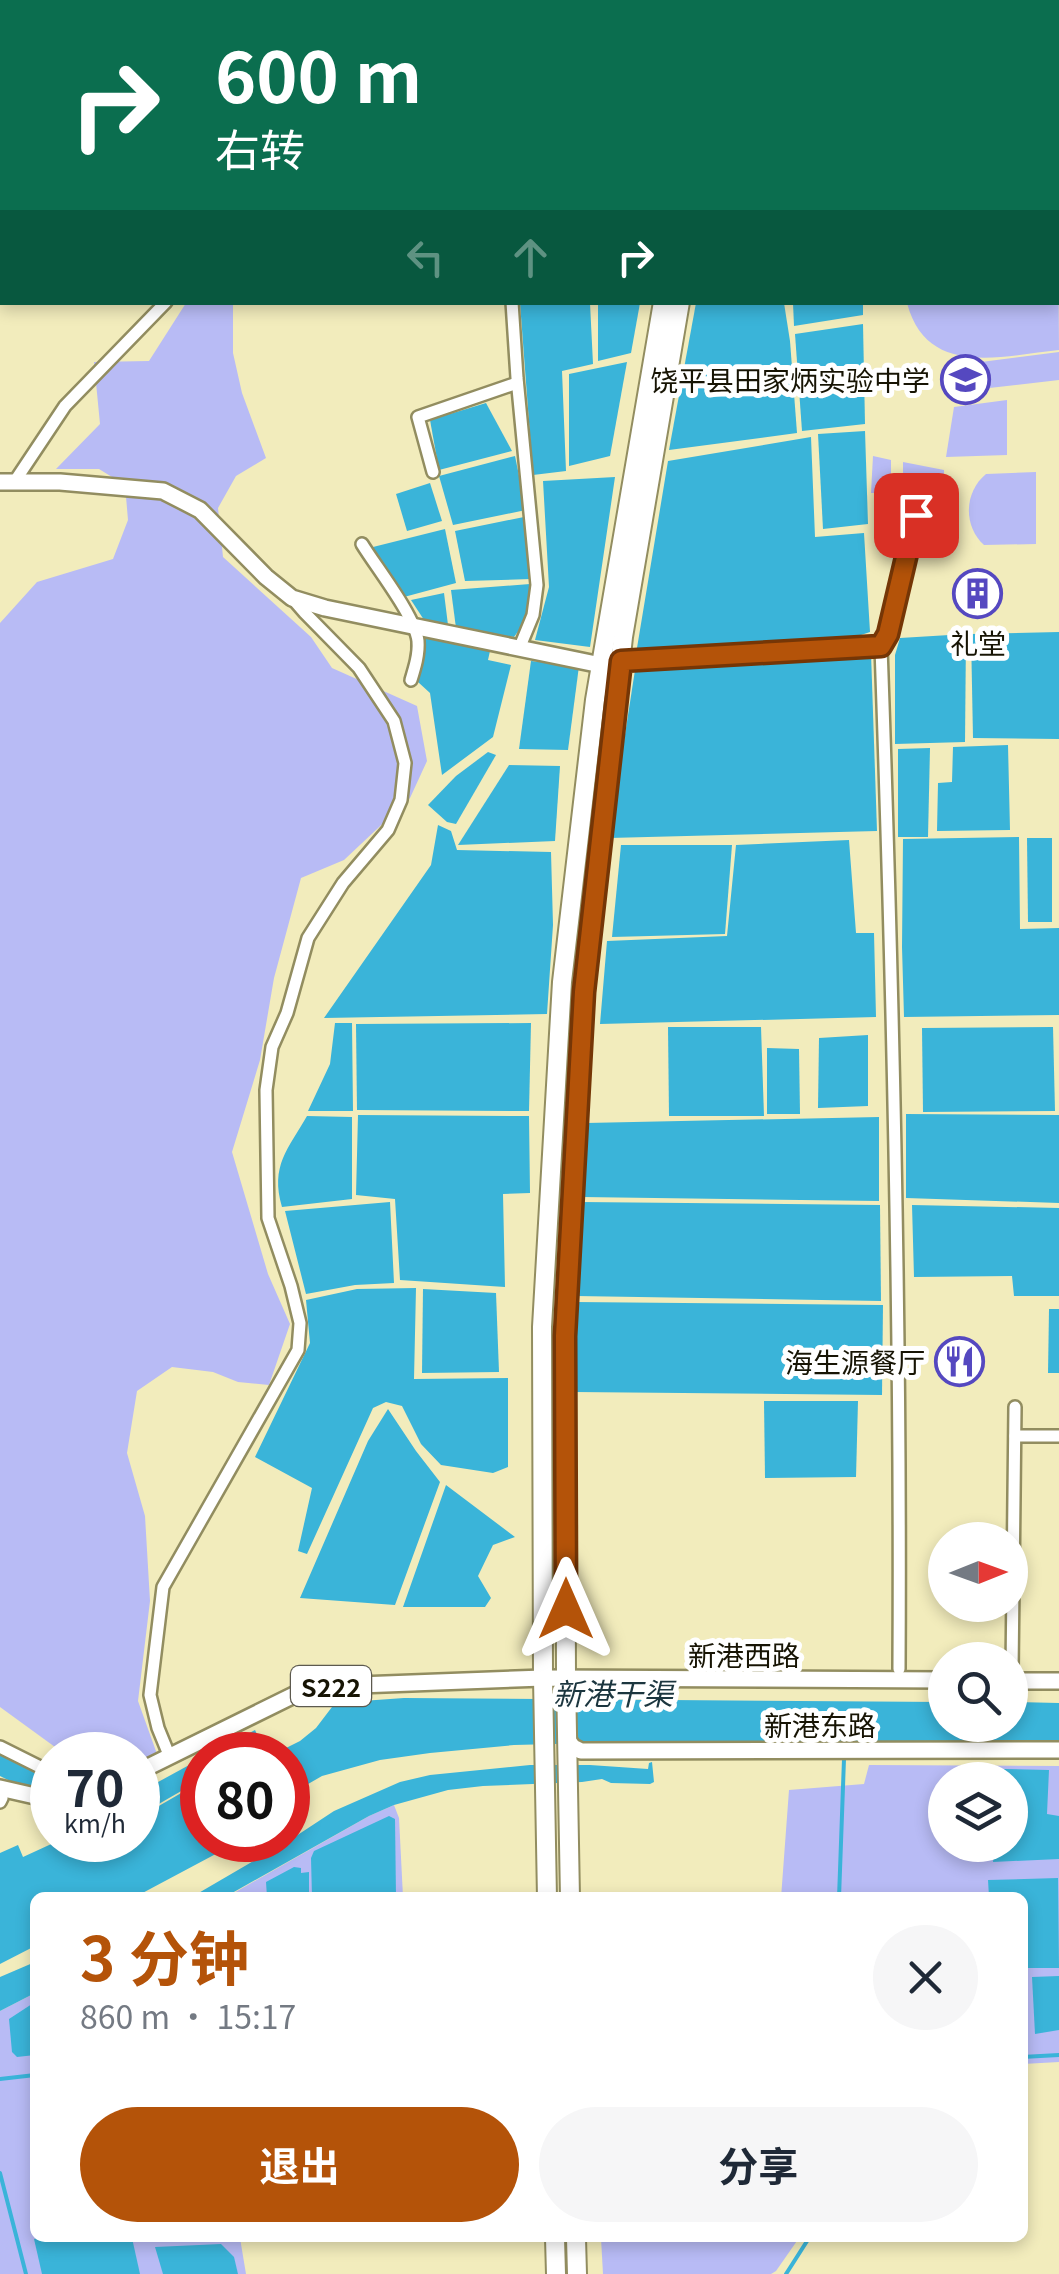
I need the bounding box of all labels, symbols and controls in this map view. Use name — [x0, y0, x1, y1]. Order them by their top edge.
text: 600 m — [215, 22, 422, 123]
icon: right — [50, 40, 180, 170]
text: 右转 — [215, 115, 305, 180]
icon: left — [398, 230, 453, 285]
icon: ahead — [503, 230, 558, 285]
icon: right — [608, 230, 663, 285]
school or university icon: 饶平县田家炳实验中学 — [939, 353, 991, 405]
place label: 饶平县田家炳实验中学 — [650, 359, 930, 399]
pin — [874, 473, 959, 558]
icon: arrive — [889, 488, 944, 543]
building icon: 礼堂 — [952, 568, 1004, 620]
place label: 礼堂 — [950, 622, 1006, 662]
restaurant icon: 海生源餐厅 — [934, 1335, 986, 1387]
place label: 海生源餐厅 — [785, 1341, 925, 1381]
north arrow — [928, 1522, 1028, 1622]
map controls — [928, 1522, 1028, 1862]
position arrow — [514, 1557, 618, 1661]
street label: 新港西路 — [688, 1634, 800, 1674]
button: search — [928, 1642, 1028, 1742]
road number: S222 — [291, 1666, 371, 1706]
water label: 新港干渠 — [553, 1670, 677, 1714]
street label: 新港东路 — [764, 1704, 876, 1744]
speed limit sign: 80 — [180, 1732, 310, 1862]
text: 70 — [66, 1749, 125, 1821]
button: layers — [928, 1762, 1028, 1862]
text: km/h — [64, 1804, 126, 1840]
text: 3 分钟 — [80, 1911, 249, 1998]
button: close — [873, 1925, 978, 2030]
text: 860 m · 15:17 — [80, 1992, 296, 2038]
button: 退出 — [80, 2107, 519, 2222]
button: 分享 — [539, 2107, 978, 2222]

